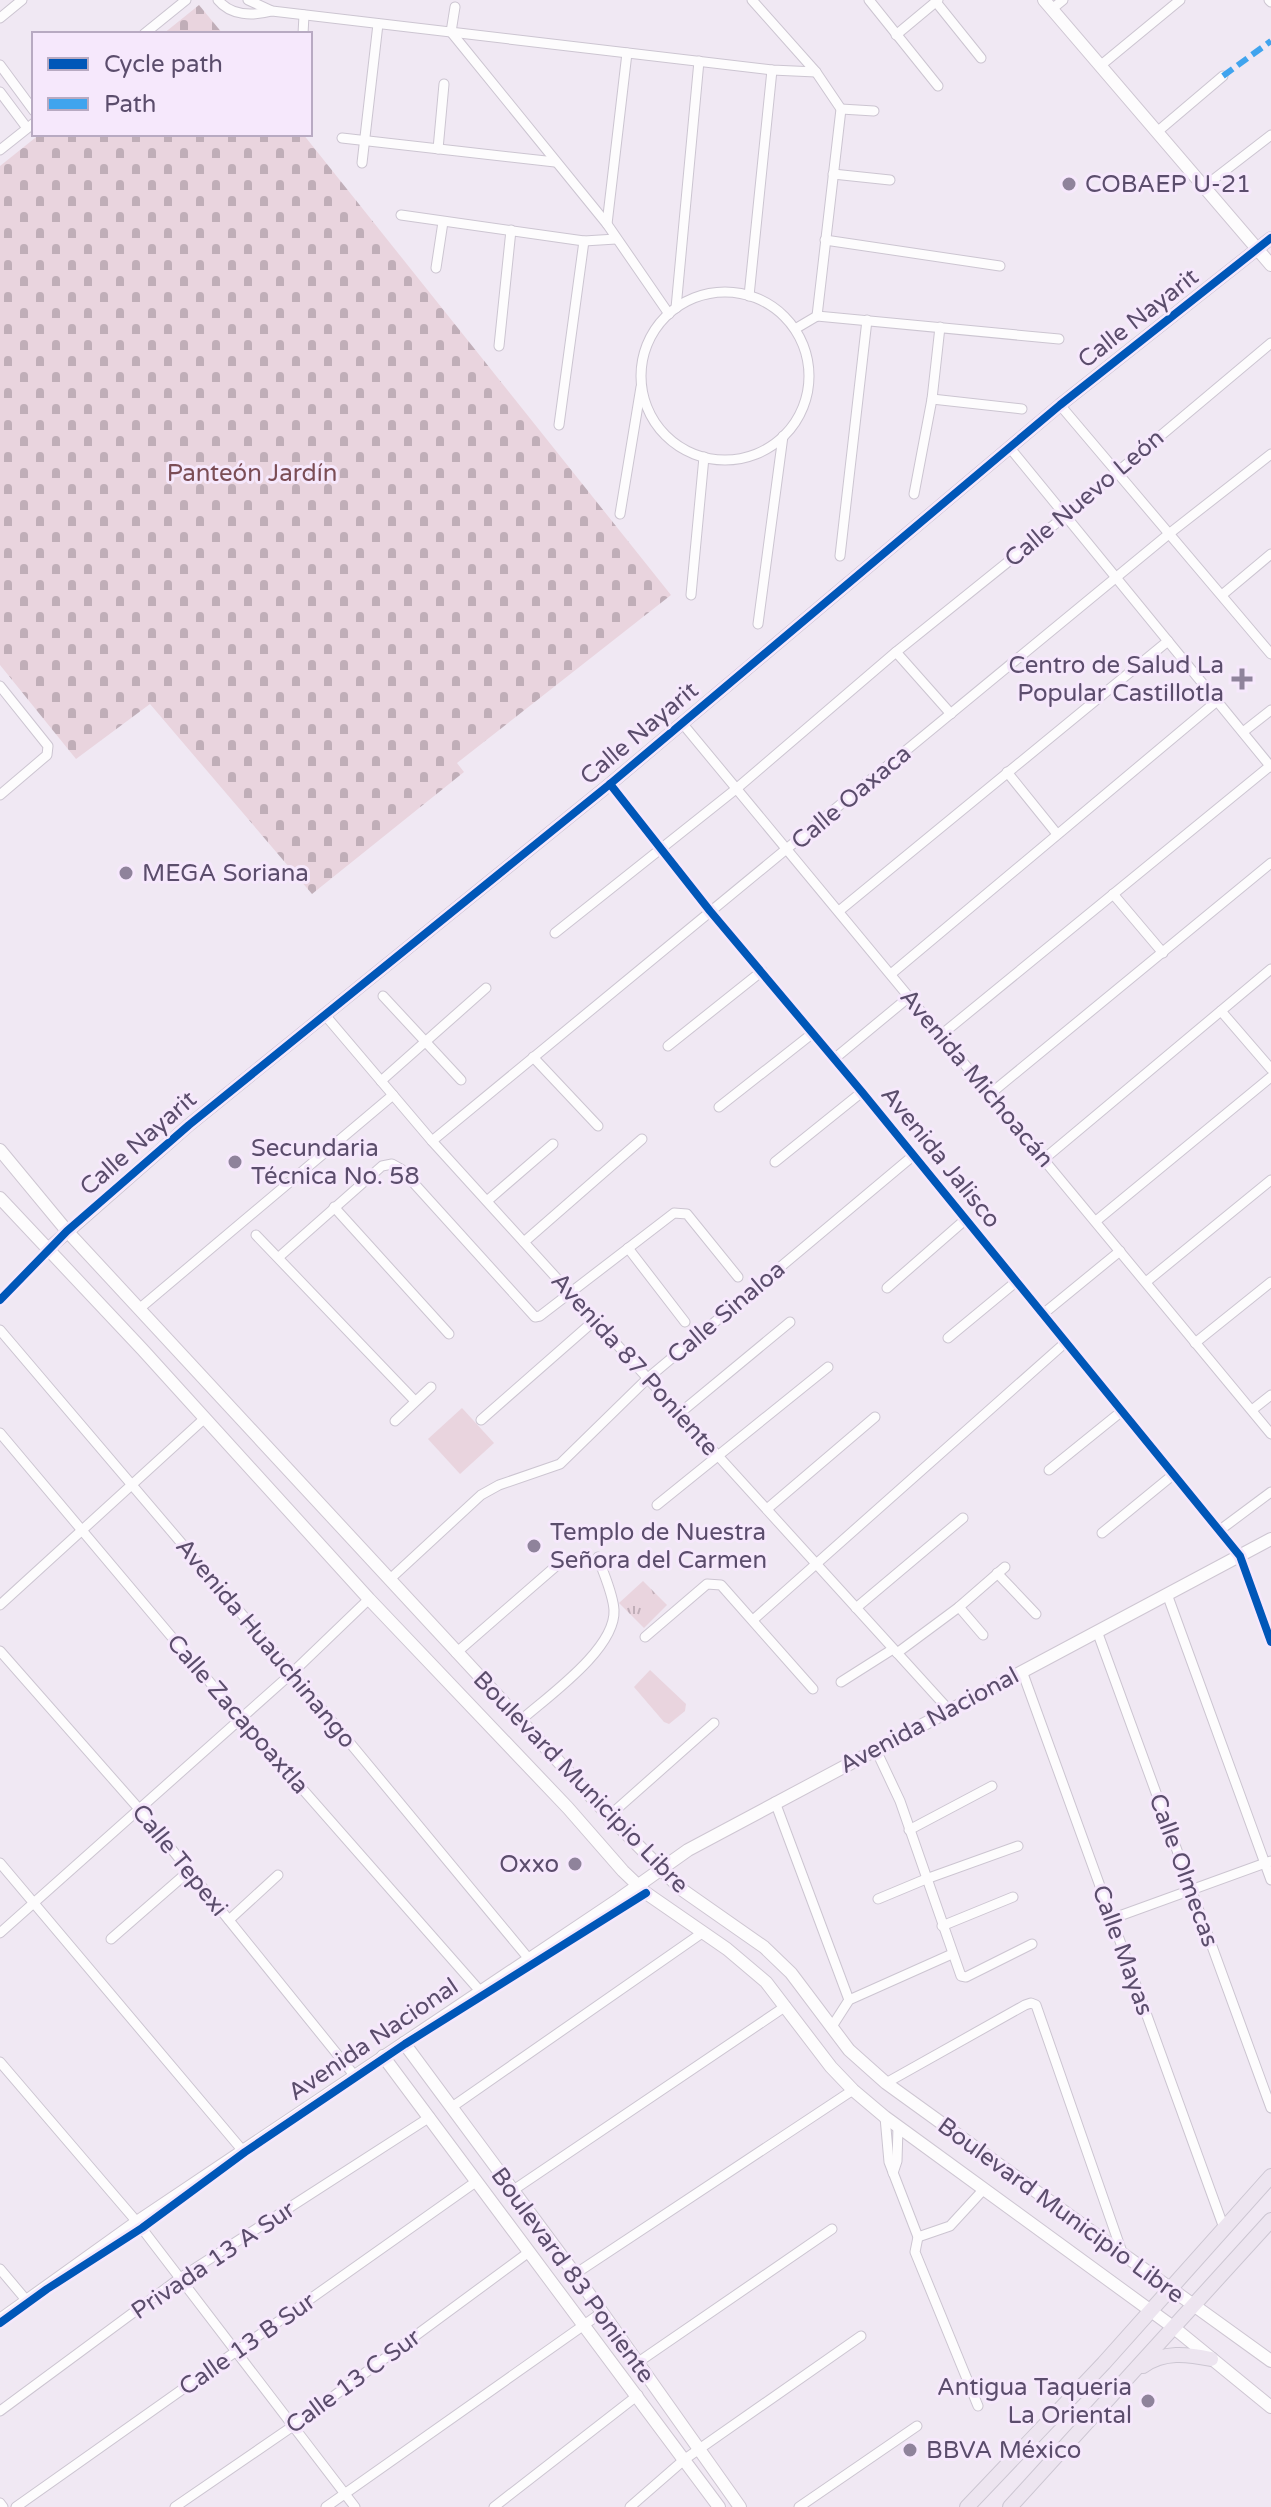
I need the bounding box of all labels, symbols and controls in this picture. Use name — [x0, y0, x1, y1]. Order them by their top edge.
legend — [32, 32, 312, 136]
text: Cycle path — [104, 50, 223, 79]
text: Path — [104, 90, 157, 119]
place label: COBAEP U-21 — [1085, 170, 1251, 199]
marker: COBAEP U-21 — [1060, 175, 1078, 193]
street label: Calle Nayarit — [1072, 262, 1204, 374]
street label: Calle Nuevo León — [999, 423, 1170, 573]
park label: Panteón Jardín — [167, 459, 337, 488]
place label: Centro de Salud La Popular Castillotla — [1008, 651, 1224, 708]
marker: Centro de Salud La Popular Castillotla — [1231, 668, 1253, 690]
street label: Calle Nayarit — [574, 676, 704, 791]
street label: Calle Oaxaca — [786, 739, 917, 856]
place label: MEGA Soriana — [142, 859, 309, 888]
marker: MEGA Soriana — [117, 864, 135, 882]
street label: Avenida Michoacán — [894, 983, 1060, 1173]
street label: Avenida Jalisco — [875, 1081, 1007, 1234]
street label: Calle Nayarit — [74, 1085, 203, 1202]
place label: Secundaria Técnica No. 58 — [251, 1134, 419, 1191]
marker: Secundaria Técnica No. 58 — [226, 1153, 244, 1171]
street label: Calle Sinaloa — [662, 1255, 791, 1370]
street label: Avenida 87 Poniente — [545, 1267, 725, 1462]
place label: Templo de Nuestra Señora del Carmen — [550, 1518, 767, 1575]
street label: Avenida Huauchinango — [169, 1533, 362, 1754]
marker: Templo de Nuestra Señora del Carmen — [525, 1537, 543, 1555]
street label: Calle Zacapoaxtla — [160, 1629, 315, 1800]
street label: Avenida Nacional — [835, 1661, 1024, 1780]
street label: Boulevard Municipio Libre — [467, 1665, 694, 1899]
street label: Calle Olmecas — [1142, 1790, 1225, 1951]
street label: Calle Tepexi — [125, 1798, 234, 1922]
place label: Oxxo — [499, 1850, 559, 1879]
marker: Oxxo — [566, 1855, 584, 1873]
street label: Calle Mayas — [1086, 1881, 1159, 2019]
street label: Avenida Nacional — [283, 1972, 464, 2107]
street label: Boulevard Municipio Libre — [932, 2111, 1190, 2310]
street label: Boulevard 83 Poniente — [485, 2162, 661, 2389]
street label: Privada 13 A Sur — [126, 2195, 301, 2326]
street label: Calle 13 B Sur — [174, 2286, 322, 2402]
street label: Calle 13 C Sur — [280, 2322, 427, 2440]
place label: Antigua Taqueria La Oriental — [937, 2373, 1132, 2430]
marker: Antigua Taqueria La Oriental — [1139, 2392, 1157, 2410]
place label: BBVA México — [926, 2436, 1081, 2465]
marker: BBVA México — [901, 2441, 919, 2459]

